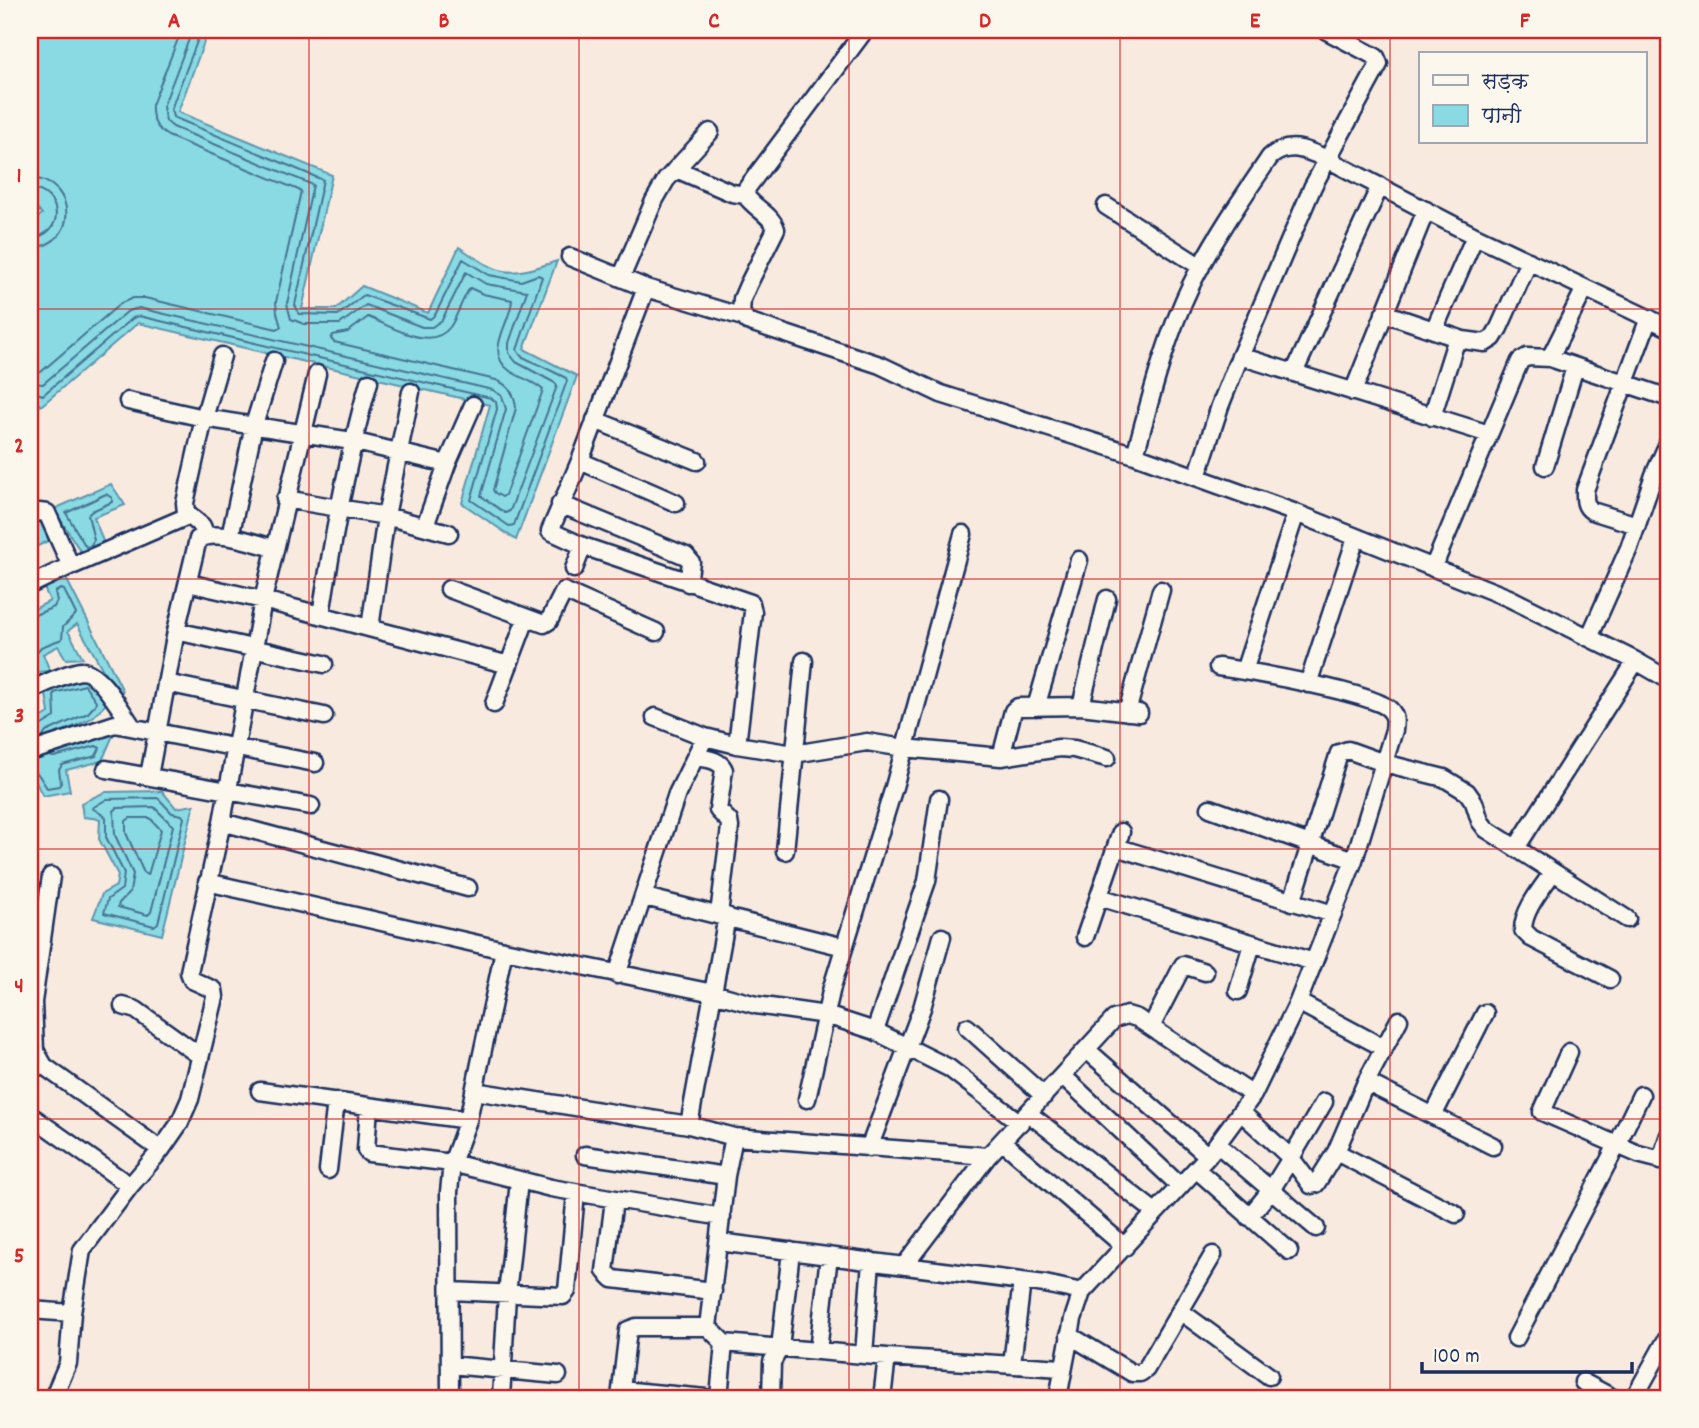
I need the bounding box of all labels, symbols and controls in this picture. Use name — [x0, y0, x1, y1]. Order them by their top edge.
text: A — [168, 6, 180, 39]
text: B — [439, 6, 450, 39]
text: C — [708, 6, 720, 39]
text: D — [979, 6, 991, 39]
text: E — [1250, 6, 1261, 39]
text: F — [1520, 6, 1531, 39]
legend — [1419, 52, 1646, 144]
text: सड़क — [1481, 69, 1529, 99]
text: पानी — [1481, 103, 1522, 133]
text: 1 — [16, 161, 22, 194]
text: 2 — [14, 431, 24, 464]
text: 3 — [14, 701, 24, 734]
text: 4 — [14, 971, 24, 1004]
text: 5 — [14, 1241, 24, 1274]
scale bar — [1422, 1330, 1632, 1374]
text: 100 m — [1433, 1343, 1480, 1373]

